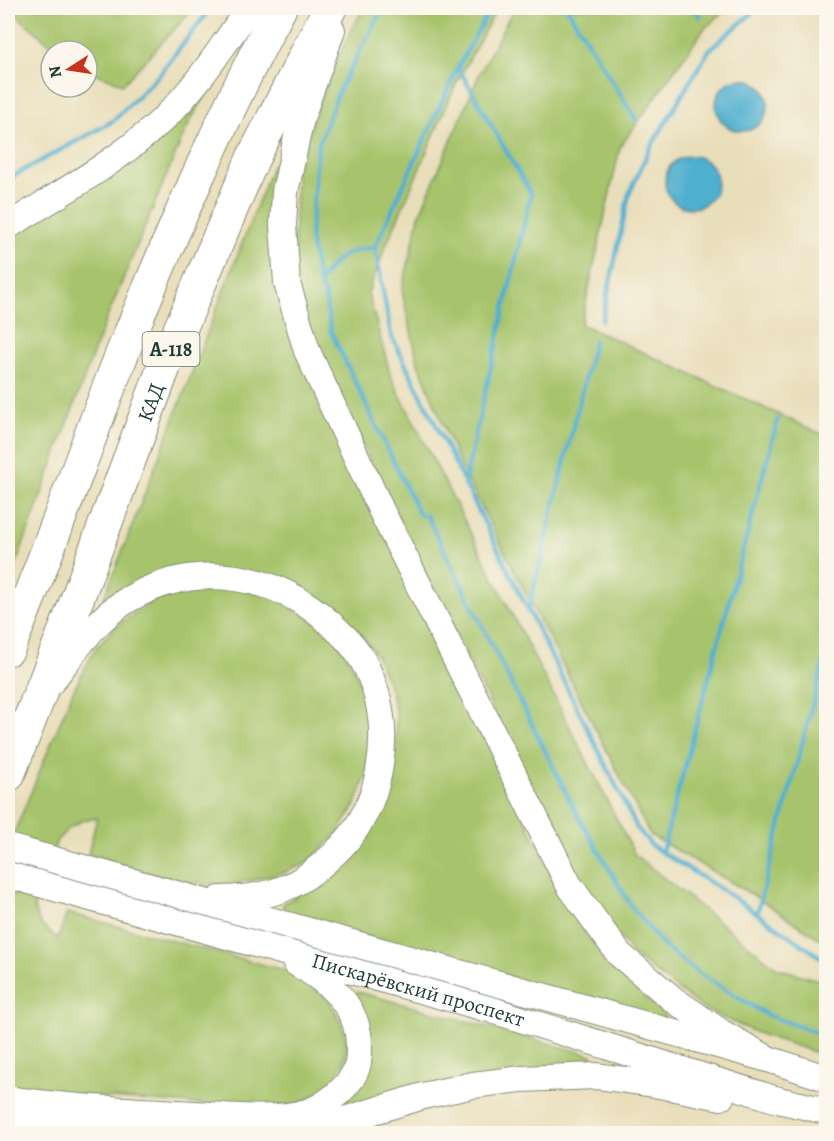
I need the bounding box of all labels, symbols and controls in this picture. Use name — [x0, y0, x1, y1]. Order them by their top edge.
north arrow — [39, 39, 99, 99]
text: N — [43, 64, 67, 80]
road number: А-118 — [142, 332, 200, 366]
street label: КАД — [131, 379, 171, 426]
street label: Пискарёвский проспект — [309, 946, 528, 1033]

